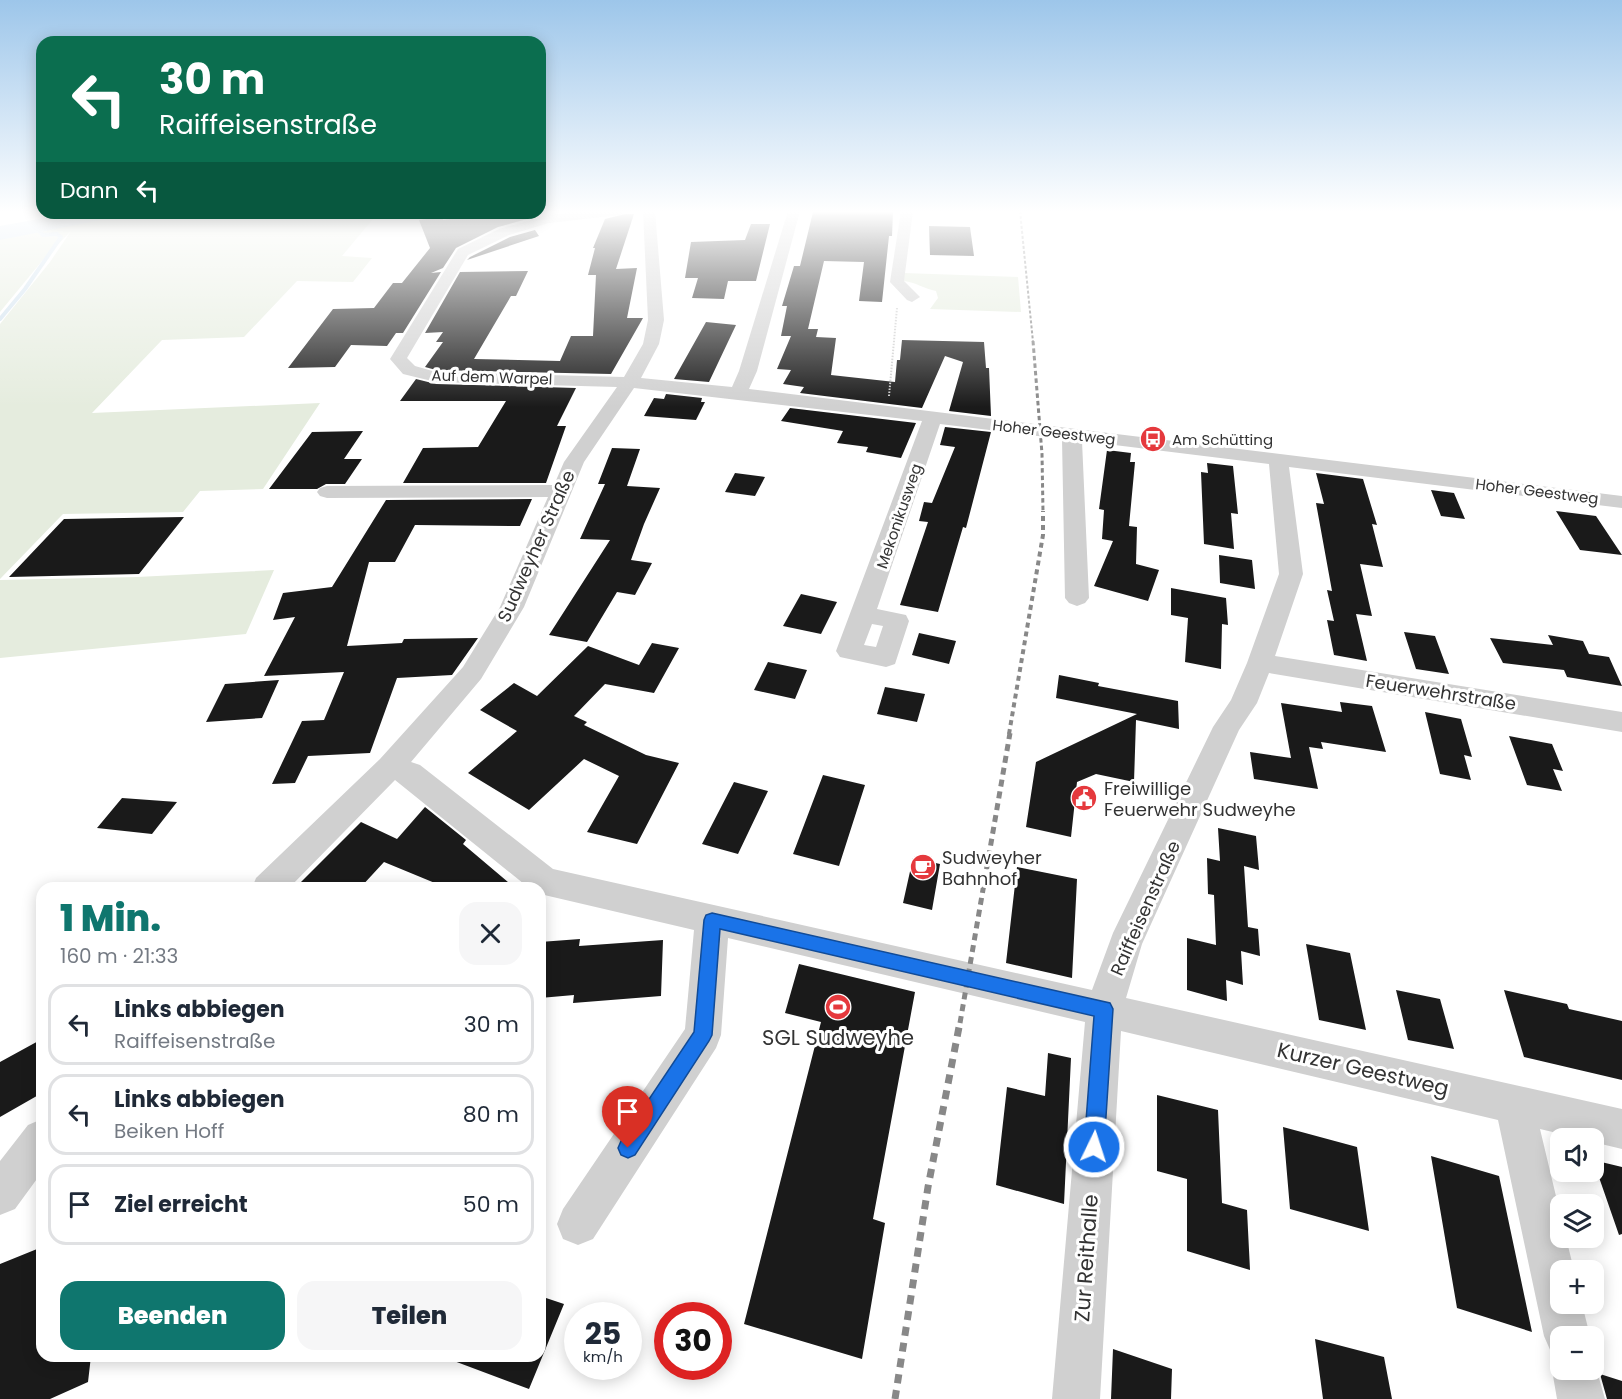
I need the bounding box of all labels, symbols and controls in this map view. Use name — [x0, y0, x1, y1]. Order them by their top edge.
text: 30 m — [159, 50, 265, 109]
icon: left — [60, 60, 138, 138]
text: Raiffeisenstraße — [159, 106, 377, 143]
icon: left — [131, 174, 164, 207]
text: Dann — [60, 175, 119, 206]
street label: Auf dem Warpel — [431, 364, 553, 390]
street label: Hoher Geestweg — [991, 414, 1117, 450]
bus stop icon: Am Schütting — [1138, 424, 1168, 454]
place label: Am Schütting — [1172, 429, 1273, 450]
street label: Mekonikusweg — [871, 461, 927, 571]
street label: Sudweyher Straße — [491, 466, 581, 626]
street label: Hoher Geestweg — [1474, 473, 1600, 509]
street label: Feuerwehrstraße — [1364, 668, 1518, 716]
place label: Freiwillige Feuerwehr Sudweyhe — [1104, 776, 1296, 822]
public building icon: Freiwillige Feuerwehr Sudweyhe — [1069, 783, 1099, 813]
street label: Raiffeisenstraße — [1104, 837, 1186, 979]
place label: Sudweyher Bahnhof — [942, 845, 1042, 891]
cafe icon: Sudweyher Bahnhof — [908, 852, 938, 882]
text: 1 Min. — [60, 893, 161, 944]
button: close — [459, 902, 522, 965]
text: 160 m · 21:33 — [60, 942, 178, 970]
sports icon: SGL Sudweyhe — [823, 992, 853, 1022]
text: Links abbiegen — [114, 994, 285, 1025]
icon: left — [63, 1008, 96, 1041]
text: 30 m — [464, 1009, 519, 1040]
place label: SGL Sudweyhe — [762, 1023, 914, 1052]
text: Raiffeisenstraße — [114, 1027, 275, 1055]
street label: Kurzer Geestweg — [1274, 1035, 1452, 1103]
text: Links abbiegen — [114, 1084, 285, 1115]
pin — [602, 1086, 653, 1148]
icon: arrive — [611, 1095, 644, 1128]
icon: left — [63, 1098, 96, 1131]
text: 80 m — [463, 1099, 519, 1130]
position arrow — [1062, 1115, 1126, 1179]
text: Beiken Hoff — [114, 1117, 224, 1145]
map controls — [1550, 1128, 1604, 1380]
button: sound — [1550, 1128, 1604, 1182]
icon: arrive — [63, 1188, 96, 1221]
text: Ziel erreicht — [114, 1189, 248, 1220]
text: 50 m — [463, 1189, 519, 1220]
street label: Zur Reithalle — [1067, 1193, 1105, 1323]
button: layers — [1550, 1194, 1604, 1248]
button: + — [1550, 1260, 1604, 1314]
button: Beenden — [60, 1281, 285, 1350]
button: Teilen — [297, 1281, 522, 1350]
speed limit sign: 30 — [654, 1302, 732, 1380]
text: 25 — [585, 1312, 621, 1355]
button: − — [1550, 1326, 1604, 1380]
text: km/h — [583, 1346, 623, 1367]

